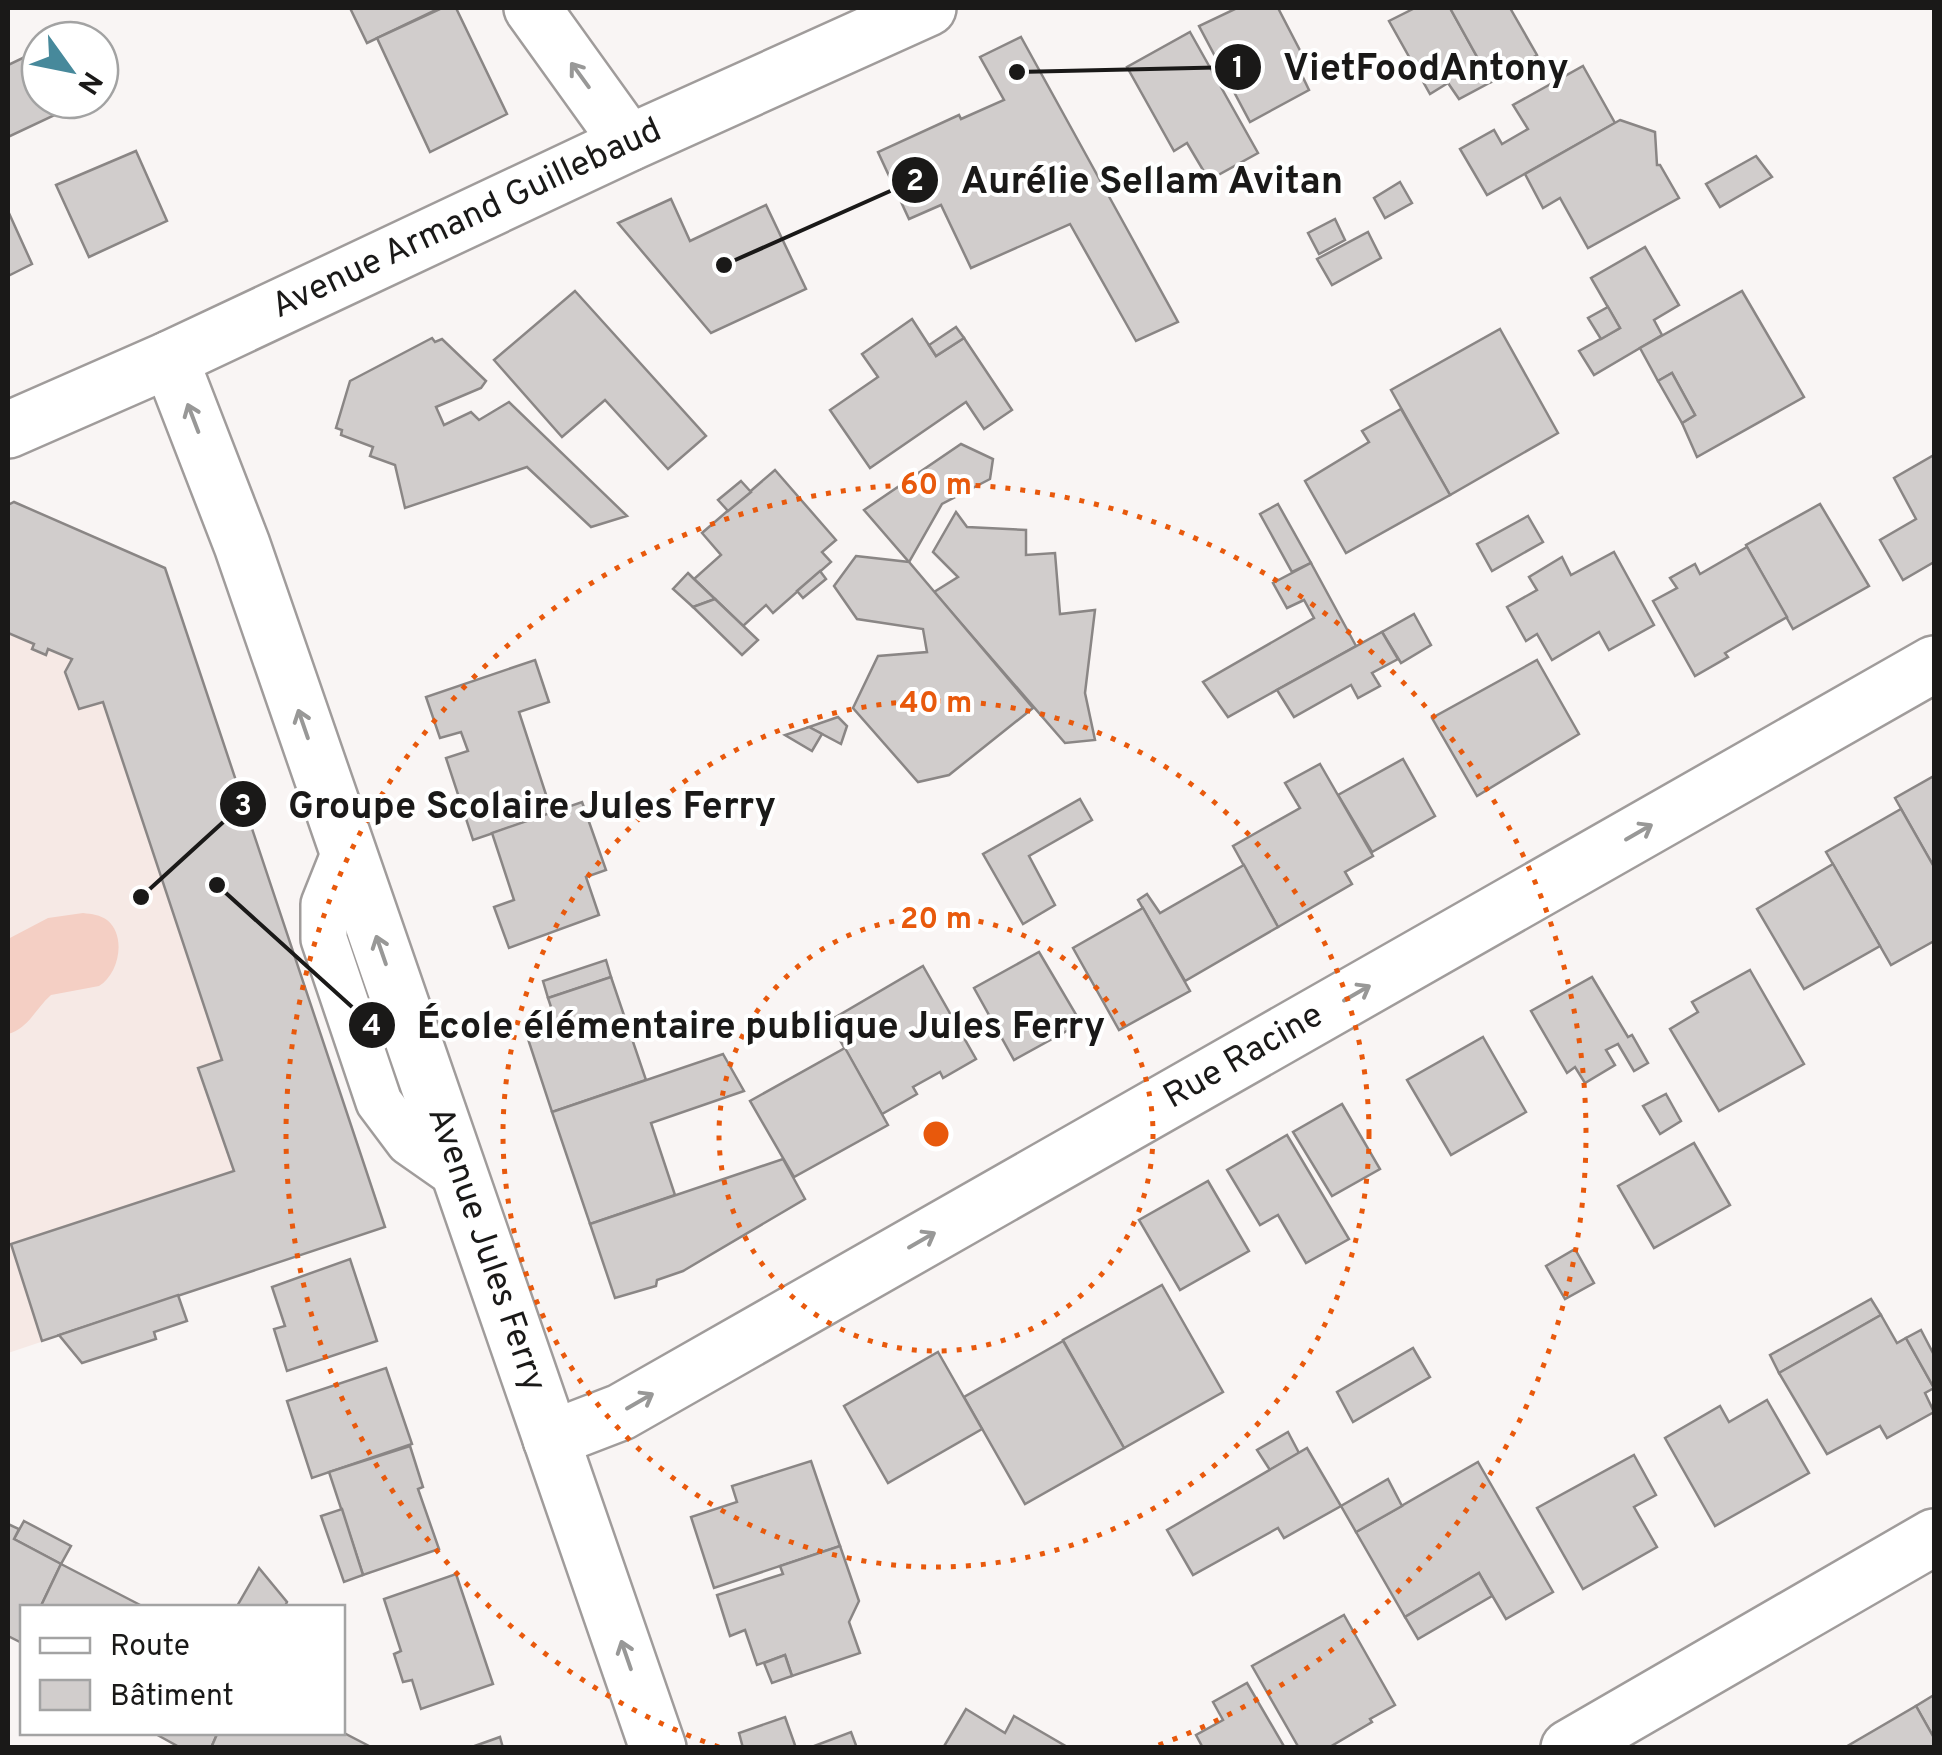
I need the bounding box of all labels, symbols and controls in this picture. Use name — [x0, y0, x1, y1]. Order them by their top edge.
north arrow — [20, 20, 120, 120]
callout: VietFoodAntony — [1213, 33, 1589, 101]
text: VietFoodAntony — [1283, 46, 1569, 95]
text: 1 — [1232, 51, 1244, 88]
one-way arrow — [570, 62, 591, 90]
text: N — [68, 64, 109, 100]
street label: Avenue Armand Guillebaud — [265, 109, 669, 330]
callout: Aurélie Sellam Avitan — [890, 146, 1364, 214]
text: Aurélie Sellam Avitan — [961, 159, 1343, 208]
text: 2 — [906, 164, 924, 201]
one-way arrow — [183, 403, 201, 434]
text: 60 m — [900, 468, 972, 505]
text: 40 m — [900, 686, 972, 723]
one-way arrow — [293, 708, 311, 740]
callout: Groupe Scolaire Jules Ferry — [218, 770, 796, 838]
text: Groupe Scolaire Jules Ferry — [288, 784, 776, 833]
text: 3 — [234, 789, 252, 826]
one-way arrow — [1624, 822, 1653, 842]
text: 20 m — [900, 902, 972, 939]
one-way arrow — [371, 935, 389, 967]
one-way arrow — [1342, 983, 1371, 1003]
callout: École élémentaire publique Jules Ferry — [347, 991, 1126, 1059]
street label: Rue Racine — [1156, 994, 1332, 1120]
text: École élémentaire publique Jules Ferry — [417, 1003, 1105, 1053]
text: 4 — [362, 1009, 382, 1046]
street label: Avenue Jules Ferry — [416, 1101, 555, 1398]
centre of rings — [918, 1116, 954, 1152]
one-way arrow — [907, 1230, 937, 1250]
one-way arrow — [625, 1391, 654, 1411]
legend — [20, 1605, 345, 1735]
text: Route — [110, 1629, 190, 1666]
one-way arrow — [615, 1640, 633, 1672]
text: Bâtiment — [110, 1679, 234, 1716]

